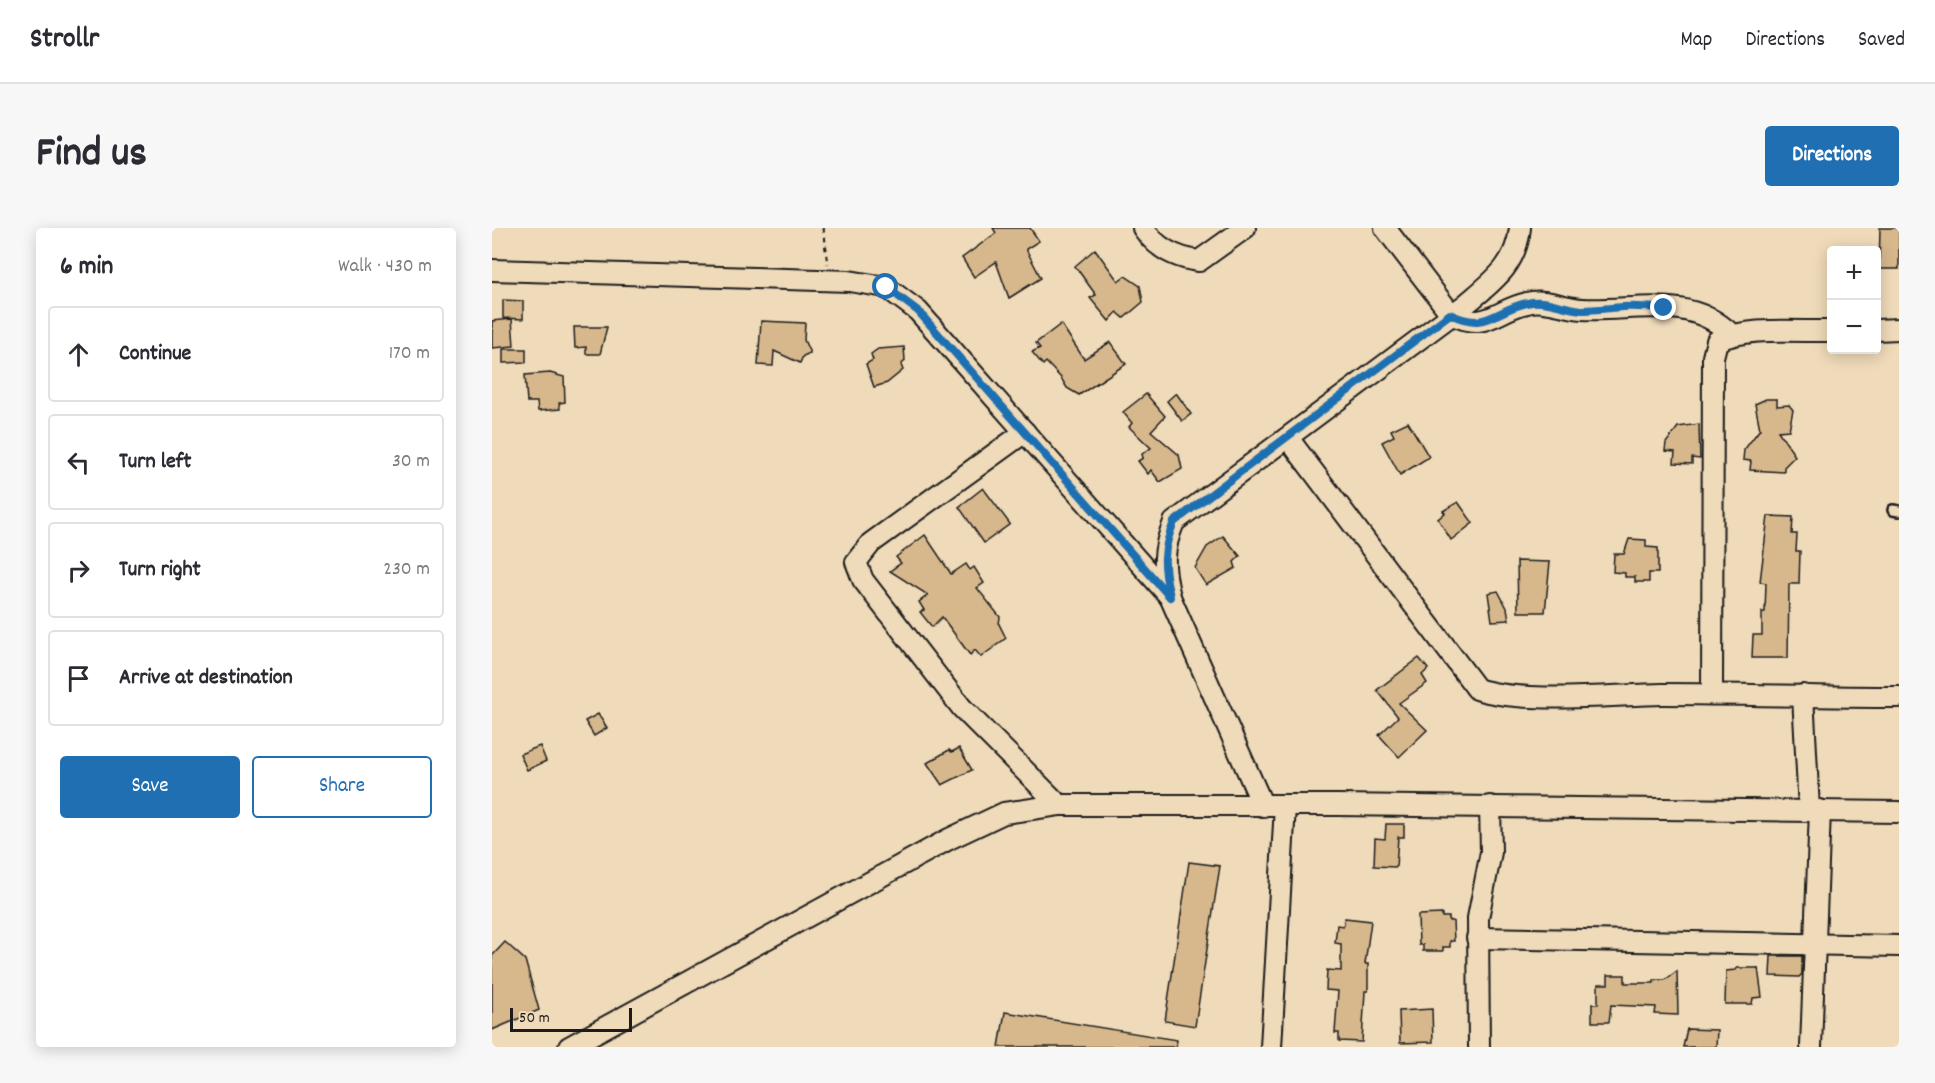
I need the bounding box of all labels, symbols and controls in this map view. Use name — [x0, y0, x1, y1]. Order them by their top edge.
text: Strollr — [30, 21, 99, 61]
text: Map — [1681, 26, 1712, 56]
text: Directions — [1745, 26, 1825, 56]
text: Saved — [1858, 26, 1905, 56]
text: Find us — [36, 126, 147, 186]
button: Directions — [1765, 126, 1899, 186]
map controls — [1827, 246, 1881, 354]
button: + — [1827, 246, 1881, 300]
text: 6 min — [60, 249, 113, 286]
text: Walk · 430 m — [338, 253, 432, 281]
route start — [872, 273, 898, 299]
route end — [1650, 294, 1676, 320]
button: − — [1827, 300, 1881, 354]
icon: ahead — [62, 338, 95, 371]
text: Continue — [119, 339, 191, 370]
text: 170 m — [389, 340, 430, 368]
icon: left — [62, 446, 95, 479]
text: Turn left — [119, 447, 191, 478]
text: 30 m — [392, 448, 430, 476]
icon: right — [62, 554, 95, 587]
text: Turn right — [119, 555, 201, 586]
text: 230 m — [383, 556, 430, 584]
icon: arrive — [62, 662, 95, 695]
text: Arrive at destination — [119, 663, 293, 694]
button: Save — [60, 756, 240, 818]
button: Share — [252, 756, 432, 818]
scale bar — [510, 1005, 632, 1032]
text: 50 m — [519, 1007, 550, 1030]

